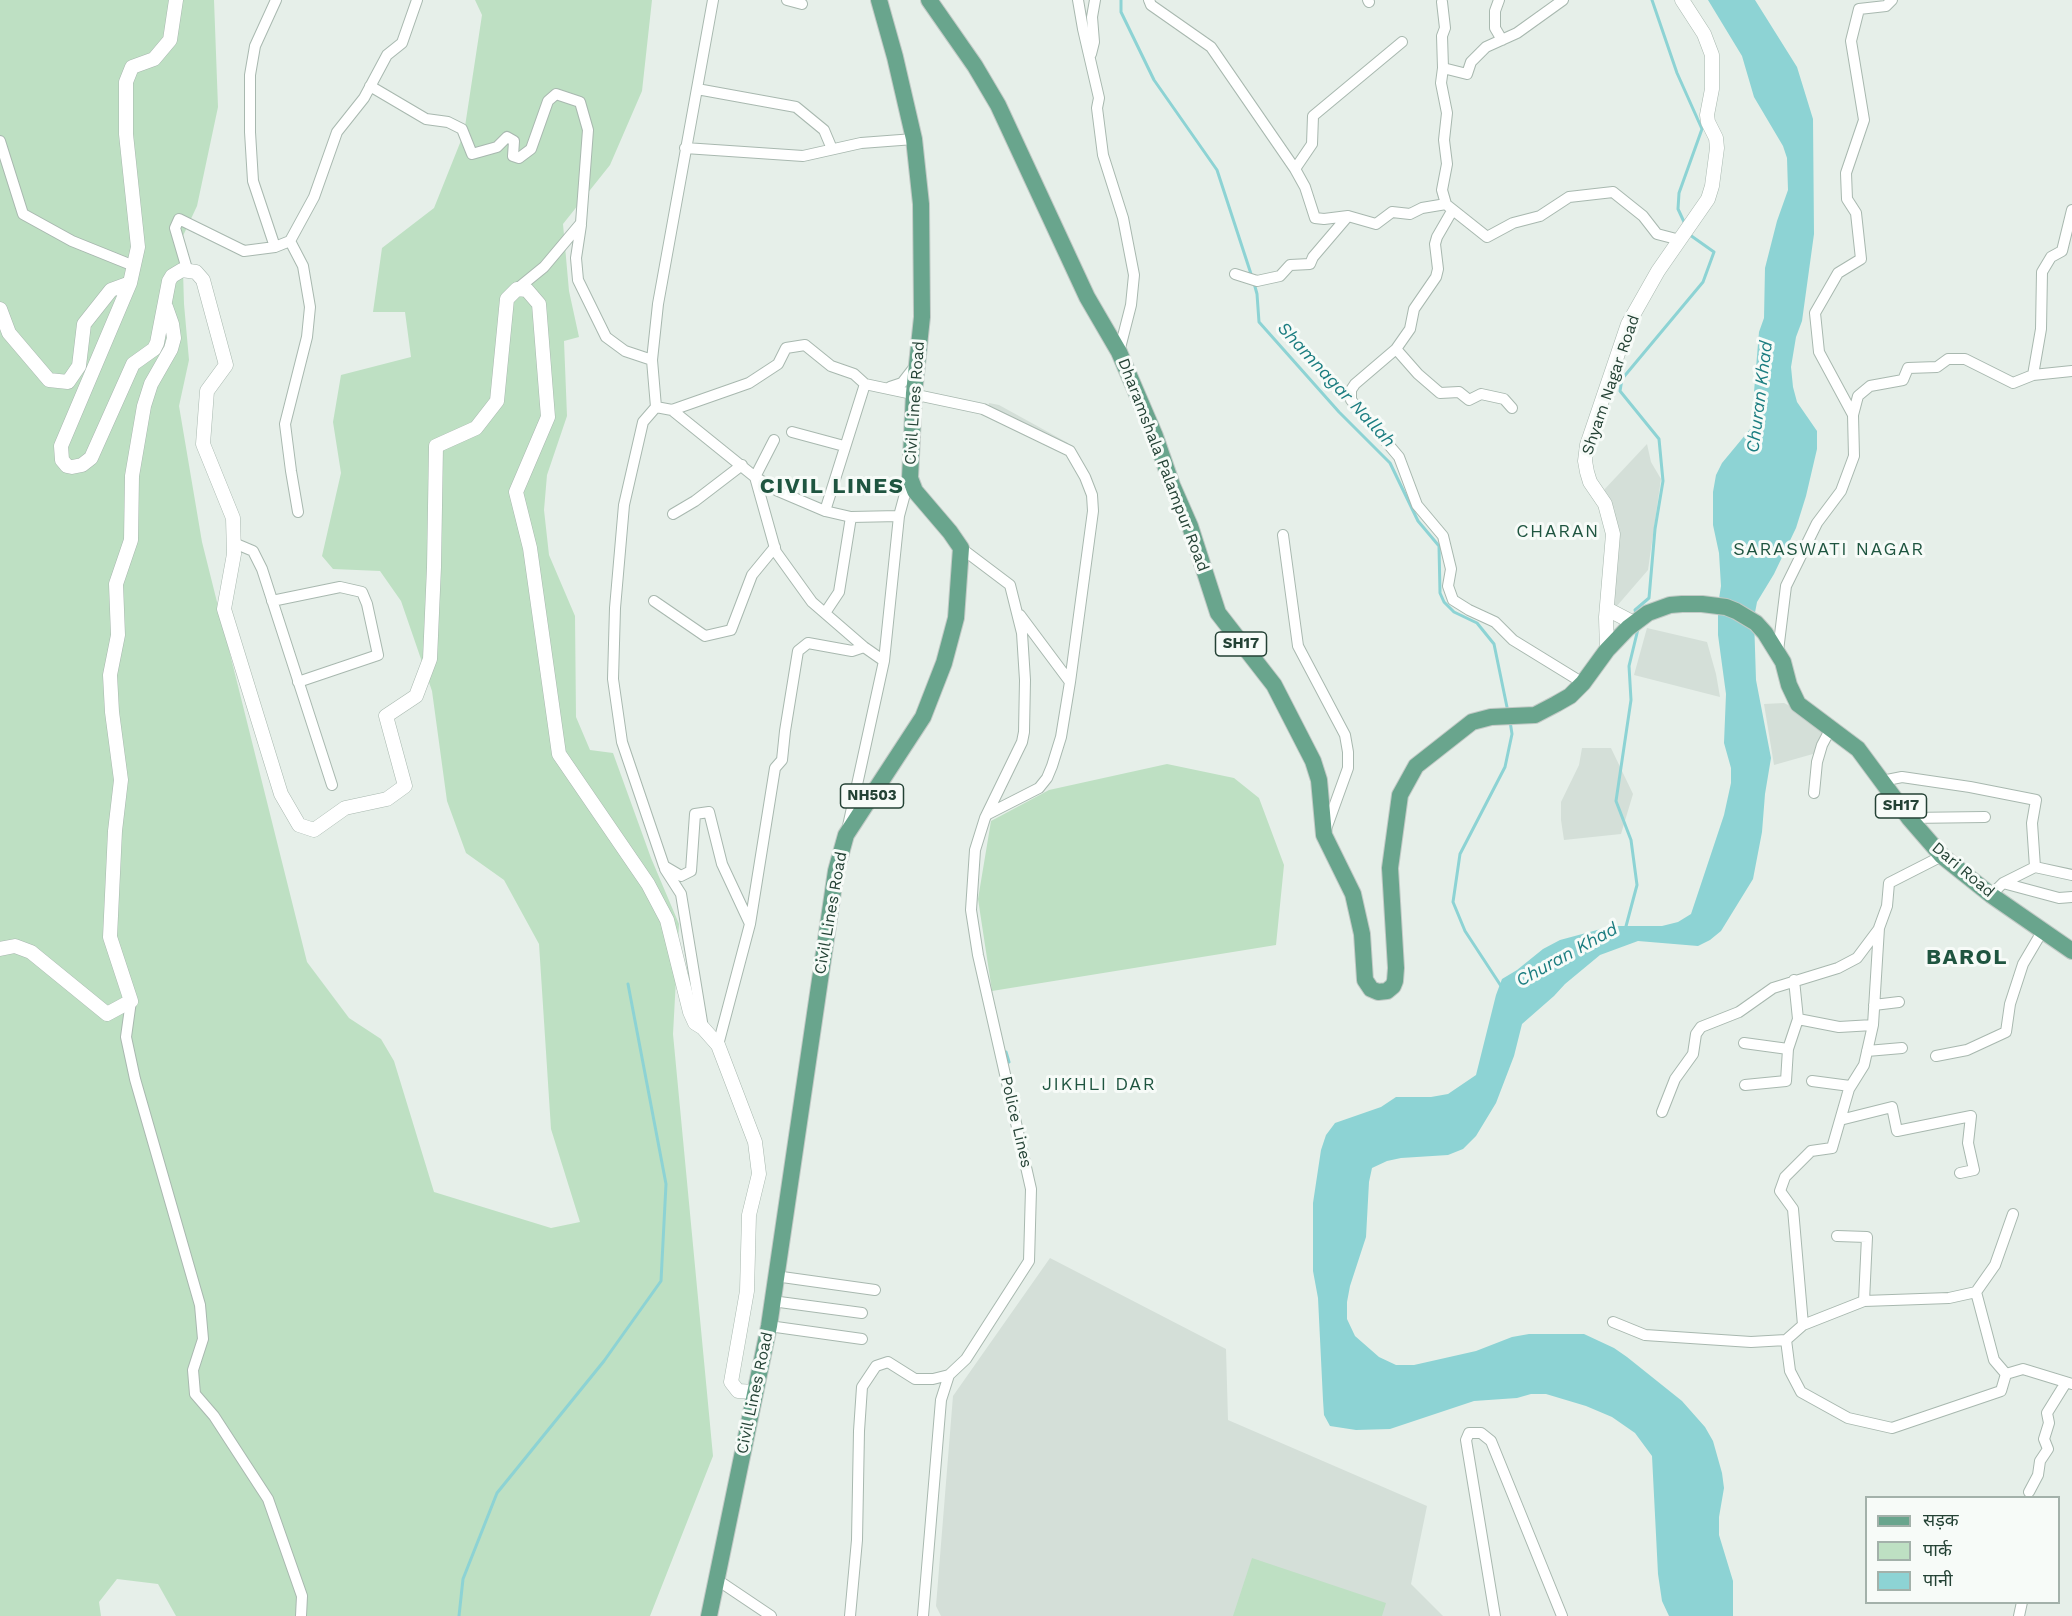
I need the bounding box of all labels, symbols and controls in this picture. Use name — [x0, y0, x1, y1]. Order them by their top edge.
street label: Shyam Nagar Road — [1578, 312, 1644, 458]
water label: Shamnagar Nallah — [1272, 318, 1400, 452]
street label: Civil Lines Road — [901, 340, 929, 466]
water label: Churan Khad — [1742, 340, 1778, 454]
street label: Dharamshala Palampur Road — [1113, 356, 1213, 574]
district label: CIVIL LINES — [760, 474, 904, 500]
district label: CHARAN — [1516, 521, 1600, 543]
district label: SARASWATI NAGAR — [1733, 539, 1925, 561]
road number: SH17 — [1216, 632, 1266, 656]
road number: NH503 — [840, 784, 904, 808]
road number: SH17 — [1876, 794, 1926, 818]
street label: Dari Road — [1928, 838, 1998, 902]
street label: Civil Lines Road — [811, 850, 851, 976]
water label: Churan Khad — [1512, 918, 1622, 992]
district label: BAROL — [1926, 945, 2008, 971]
street label: Police Lines — [996, 1074, 1036, 1170]
district label: JIKHLI DAR — [1042, 1074, 1156, 1096]
street label: Civil Lines Road — [733, 1330, 777, 1456]
legend — [1865, 1496, 2060, 1604]
text: सड़क — [1923, 1509, 1959, 1530]
text: पार्क — [1923, 1539, 1952, 1560]
text: पानी — [1923, 1569, 1953, 1590]

